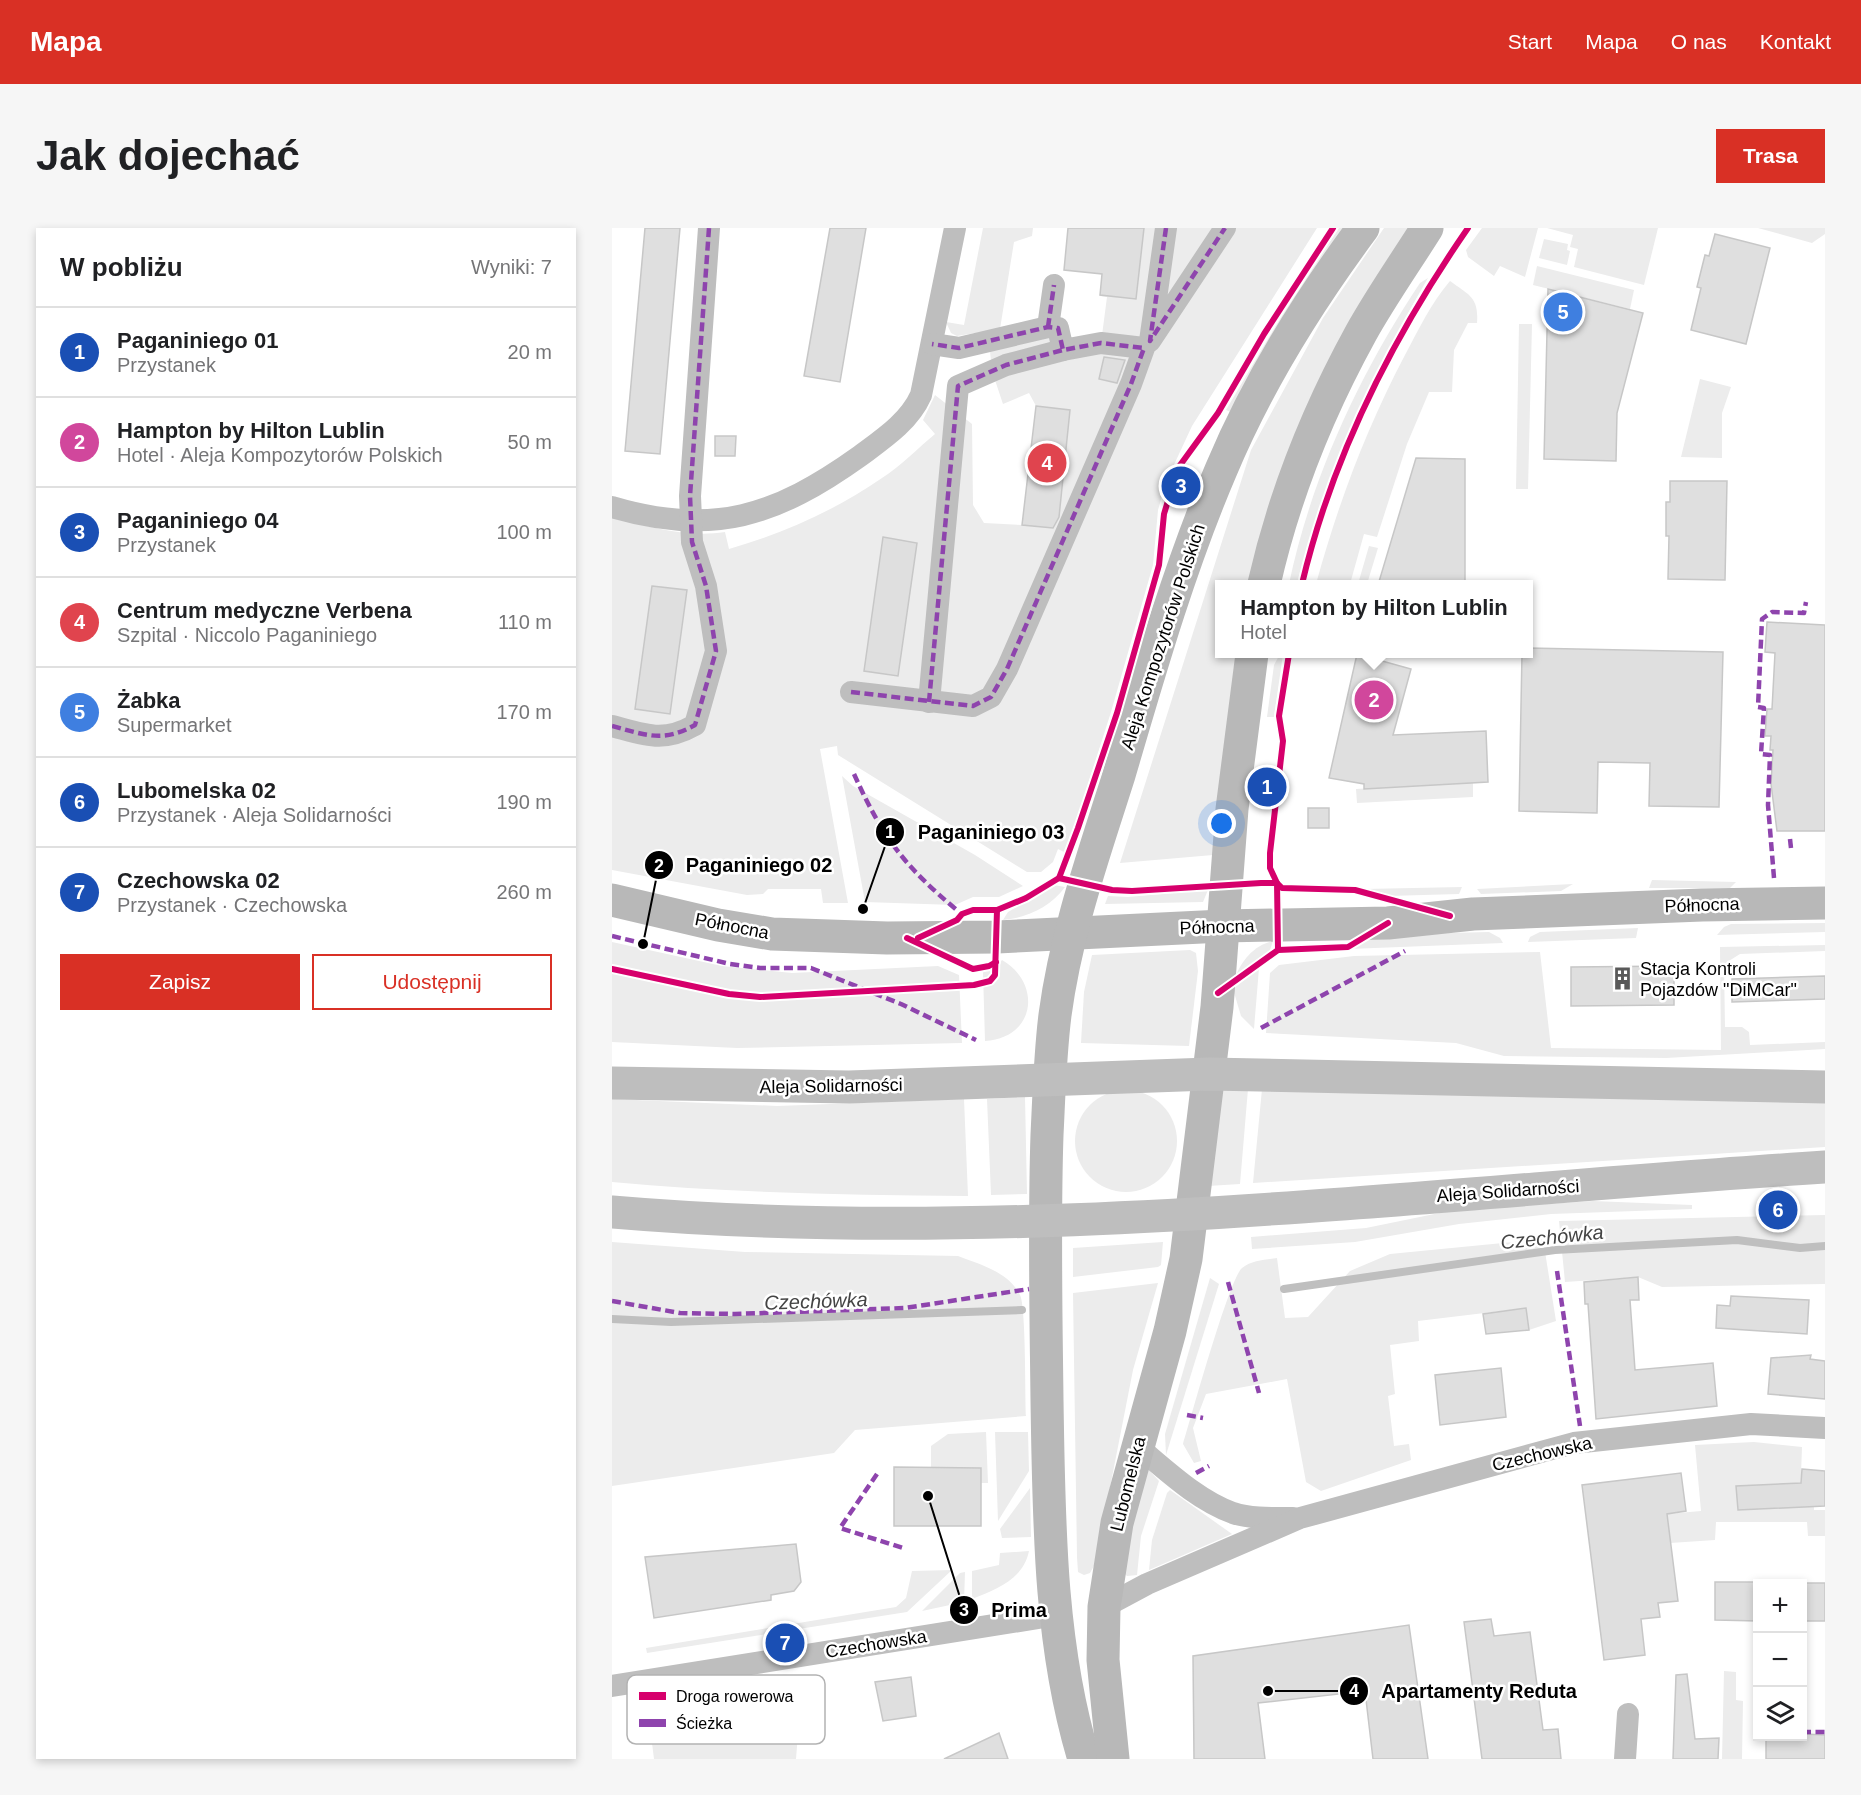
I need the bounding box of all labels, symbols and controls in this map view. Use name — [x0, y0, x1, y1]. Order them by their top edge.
text: Mapa — [30, 26, 102, 57]
text: Start — [1508, 30, 1552, 53]
text: Mapa — [1585, 30, 1638, 53]
text: O nas — [1671, 30, 1727, 53]
text: Kontakt — [1760, 30, 1831, 53]
button: Trasa — [1716, 129, 1825, 183]
text: Jak dojechać — [36, 132, 300, 179]
text: W pobliżu — [60, 252, 183, 282]
text: Wyniki: 7 — [471, 256, 552, 278]
pin: 5 — [1544, 290, 1582, 334]
text: Paganiniego 01 — [117, 328, 278, 353]
text: 1 — [74, 341, 85, 363]
text: 20 m — [508, 341, 552, 363]
text: Przystanek — [117, 354, 216, 376]
text: Hampton by Hilton Lublin — [117, 418, 385, 443]
text: 2 — [74, 431, 85, 453]
text: 50 m — [508, 431, 552, 453]
pin: 4 — [1028, 440, 1066, 486]
text: Hotel · Aleja Kompozytorów Polskich — [117, 444, 443, 466]
pin: 3 — [1162, 464, 1200, 508]
text: Paganiniego 04 — [117, 508, 278, 533]
text: 3 — [74, 521, 85, 543]
text: 100 m — [496, 521, 552, 543]
street label: Aleja Kompozytorów Polskich — [1117, 522, 1209, 752]
text: Przystanek — [117, 534, 216, 556]
popup — [1215, 580, 1533, 658]
text: Hampton by Hilton Lublin — [1240, 595, 1508, 620]
text: Centrum medyczne Verbena — [117, 598, 412, 623]
text: 4 — [74, 611, 85, 633]
text: 110 m — [498, 611, 552, 633]
text: Hotel — [1240, 621, 1287, 643]
text: Szpital · Niccolo Paganiniego — [117, 624, 377, 646]
pin: 2 — [1354, 678, 1394, 722]
text: Żabka — [117, 688, 181, 713]
text: 5 — [74, 701, 85, 723]
text: 170 m — [496, 701, 552, 723]
text: Supermarket — [117, 714, 232, 736]
pin: 1 — [1248, 764, 1286, 810]
text: Lubomelska 02 — [117, 778, 276, 803]
text: 6 — [74, 791, 85, 813]
text: 190 m — [496, 791, 552, 813]
text: Przystanek · Aleja Solidarności — [117, 804, 392, 826]
your location — [1207, 809, 1236, 838]
callout: Paganiniego 03 — [875, 813, 1076, 851]
text: Paganiniego 03 — [918, 821, 1064, 843]
text: 1 — [885, 822, 895, 842]
callout: Paganiniego 02 — [644, 846, 845, 884]
text: Paganiniego 02 — [686, 854, 832, 876]
text: 2 — [654, 856, 664, 876]
text: Czechowska 02 — [117, 868, 280, 893]
text: 7 — [74, 881, 85, 903]
text: 260 m — [496, 881, 552, 903]
text: Przystanek · Czechowska — [117, 894, 347, 916]
street label: Północna — [1664, 894, 1741, 916]
street label: Północna — [693, 909, 772, 943]
street label: Północna — [1179, 916, 1256, 938]
button: Zapisz — [60, 954, 300, 1010]
button: Udostępnij — [312, 954, 552, 1010]
place label: Stacja Kontroli Pojazdów "DiMCar" — [1640, 959, 1797, 1000]
building icon: Stacja Kontroli Pojazdów "DiMCar" — [1609, 966, 1635, 992]
street label: Aleja Solidarności — [759, 1075, 903, 1097]
street label: Aleja Solidarności — [1436, 1176, 1580, 1206]
pin: 6 — [1758, 1188, 1798, 1232]
water label: Czechówka — [1499, 1221, 1605, 1253]
water label: Czechówka — [764, 1288, 868, 1314]
street label: Czechowska — [1490, 1433, 1595, 1475]
street label: Lubomelska — [1107, 1434, 1150, 1534]
map controls — [1753, 1579, 1807, 1741]
button: + — [1753, 1579, 1807, 1633]
callout: Prima — [949, 1591, 1058, 1629]
text: Prima — [991, 1599, 1048, 1621]
text: 3 — [959, 1600, 969, 1620]
pin: 7 — [766, 1620, 804, 1666]
street label: Czechowska — [824, 1626, 929, 1662]
button: − — [1753, 1633, 1807, 1687]
callout: Apartamenty Reduta — [1339, 1672, 1589, 1710]
legend — [627, 1675, 825, 1744]
text: Apartamenty Reduta — [1381, 1680, 1578, 1702]
text: 4 — [1349, 1681, 1359, 1701]
button: layers — [1753, 1687, 1807, 1741]
text: Droga rowerowa — [676, 1688, 793, 1705]
text: Ścieżka — [676, 1714, 732, 1732]

